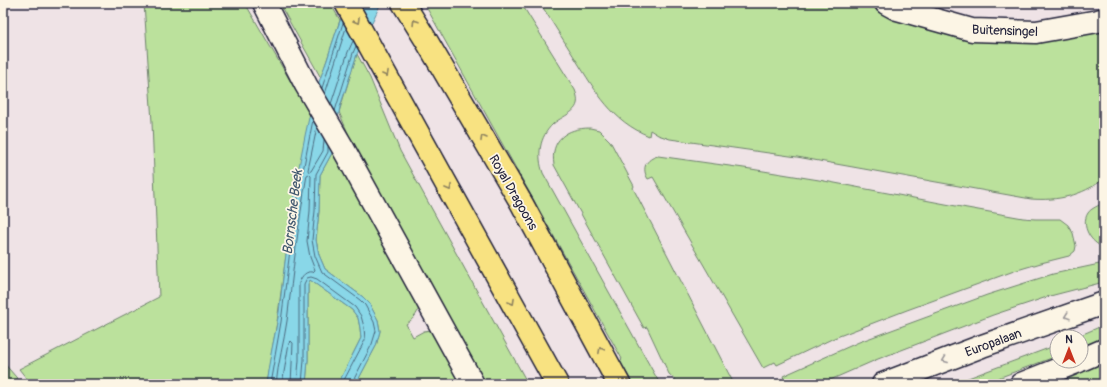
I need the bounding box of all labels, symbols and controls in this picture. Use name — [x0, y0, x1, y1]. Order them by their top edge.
one-way arrow — [352, 17, 359, 25]
one-way arrow — [412, 19, 419, 26]
street label: Buitensingel — [972, 22, 1038, 40]
one-way arrow — [382, 70, 389, 77]
one-way arrow — [481, 135, 488, 142]
street label: Royal Dragoons — [485, 152, 541, 233]
water label: Bornsche Beek — [279, 167, 306, 256]
one-way arrow — [444, 184, 452, 191]
one-way arrow — [507, 298, 514, 305]
one-way arrow — [1064, 311, 1071, 320]
street label: Europalaan — [963, 325, 1024, 361]
north arrow — [1049, 329, 1089, 369]
text: N — [1065, 333, 1073, 346]
one-way arrow — [598, 347, 605, 354]
one-way arrow — [941, 355, 948, 363]

